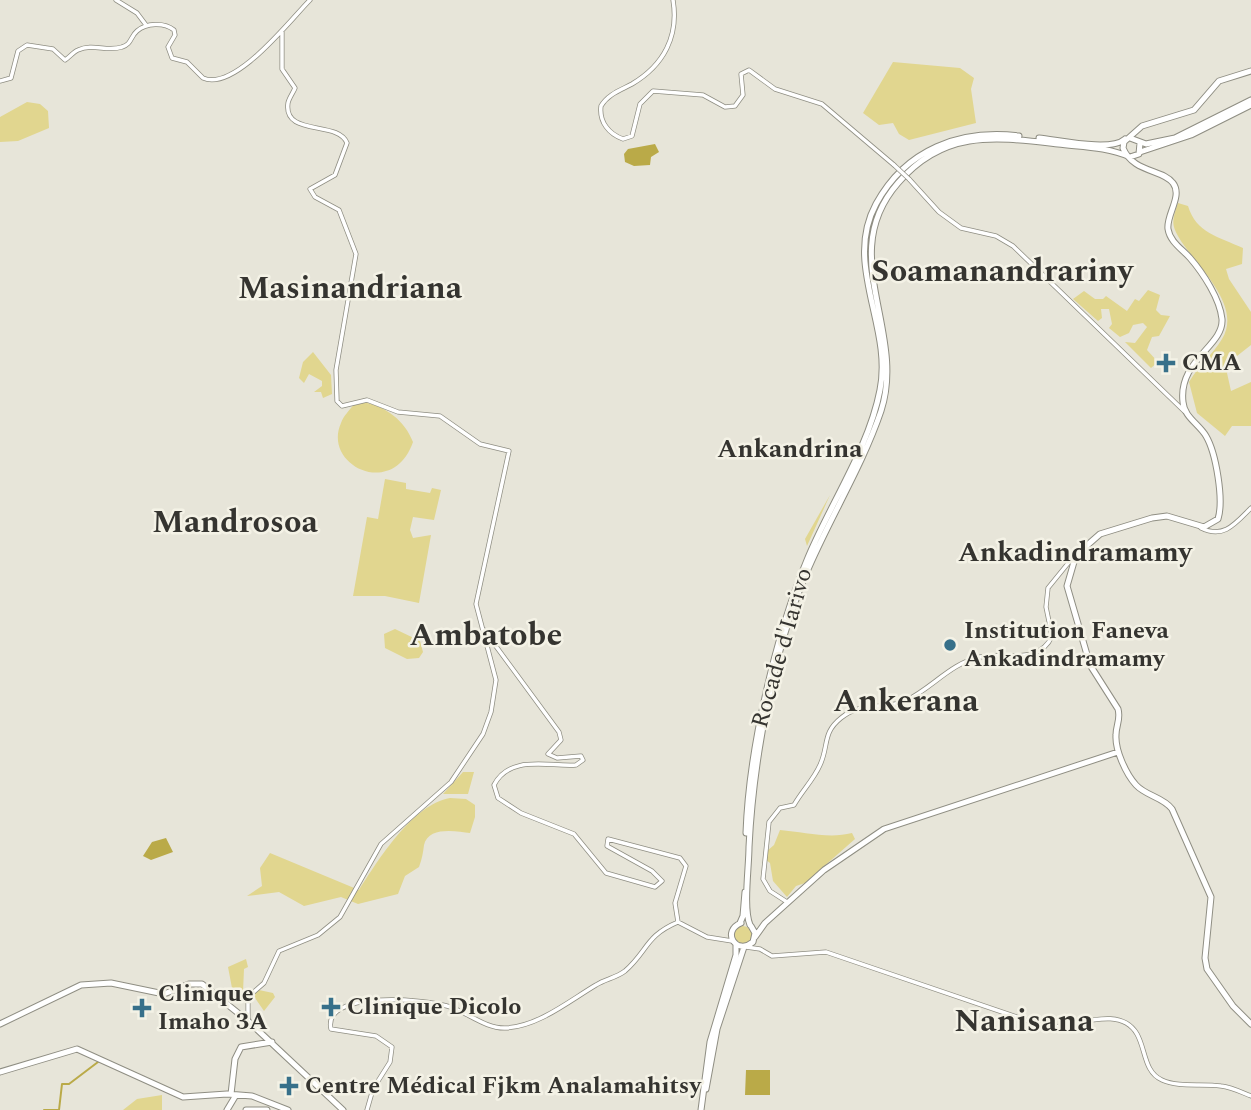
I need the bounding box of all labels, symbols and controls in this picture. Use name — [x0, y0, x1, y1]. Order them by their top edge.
district label: Soamanandrariny — [871, 247, 1135, 296]
district label: Masinandriana — [238, 264, 463, 313]
place label: CMA — [1182, 345, 1242, 381]
marker: CMA — [1156, 353, 1176, 373]
district label: Ankandrina — [717, 429, 863, 469]
district label: Mandrosoa — [152, 498, 318, 547]
district label: Ankadindramamy — [958, 531, 1194, 574]
street label: Rocade d'Iarivo — [742, 564, 822, 732]
district label: Ambatobe — [410, 611, 563, 660]
place label: Institution Faneva Ankadindramamy — [964, 613, 1170, 677]
marker: Institution Faneva Ankadindramamy — [942, 637, 958, 653]
district label: Ankerana — [833, 677, 979, 726]
place label: Clinique Imaho 3A — [158, 976, 268, 1040]
place label: Clinique Dicolo — [347, 989, 521, 1025]
marker: Clinique Dicolo — [321, 997, 341, 1017]
district label: Nanisana — [954, 997, 1094, 1046]
marker: Clinique Imaho 3A — [132, 998, 152, 1018]
place label: Centre Médical Fjkm Analamahitsy — [305, 1068, 702, 1104]
marker: Centre Médical Fjkm Analamahitsy — [279, 1076, 299, 1096]

